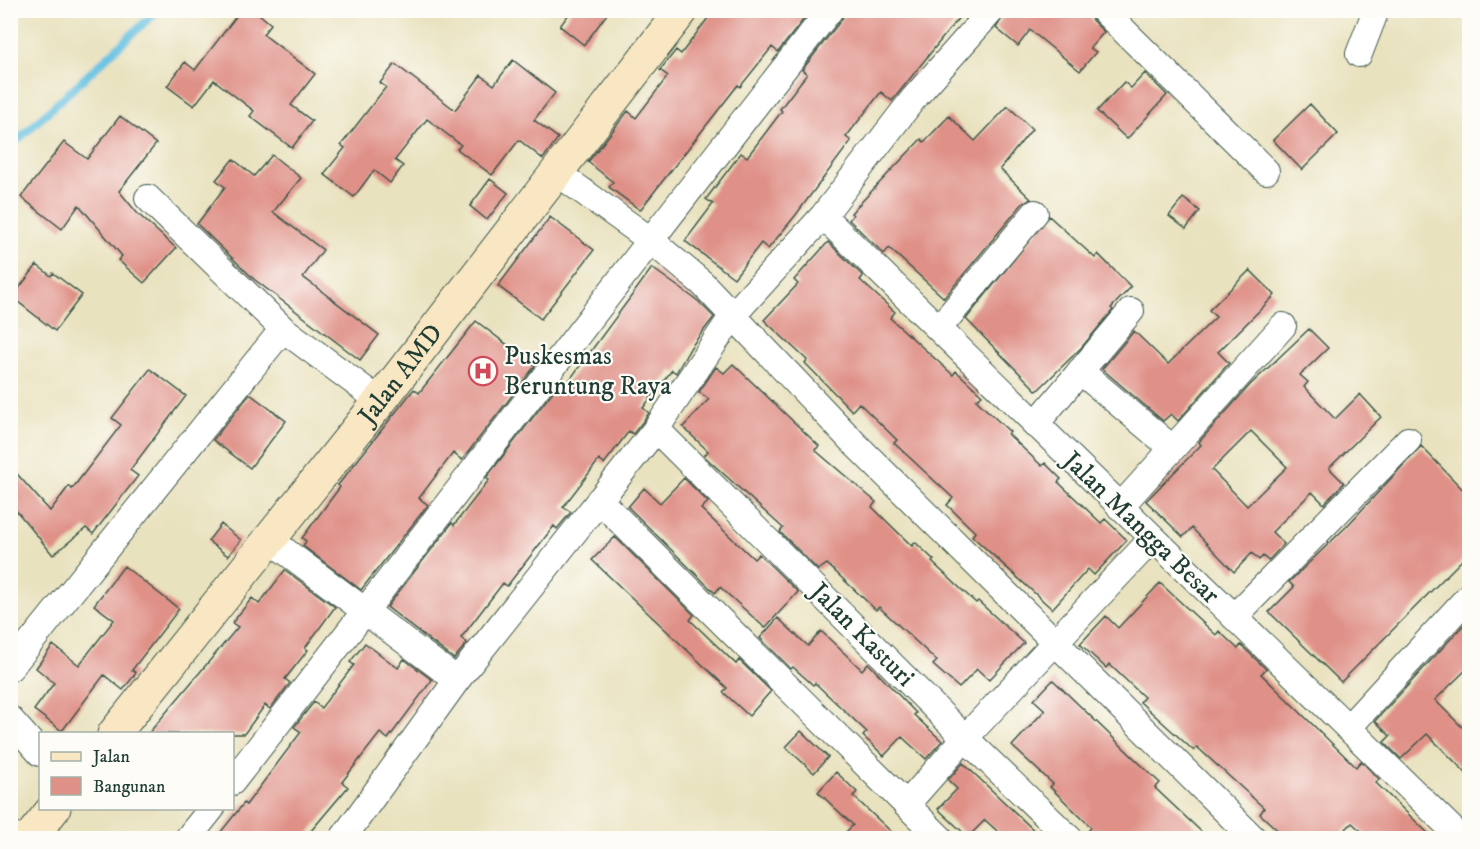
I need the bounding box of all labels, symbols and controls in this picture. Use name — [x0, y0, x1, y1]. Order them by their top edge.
street label: Jalan AMD — [350, 317, 450, 433]
place label: Puskesmas Beruntung Raya — [504, 340, 671, 403]
hospital icon: Puskesmas Beruntung Raya — [467, 355, 499, 387]
street label: Jalan Mangga Besar — [1054, 443, 1227, 612]
street label: Jalan Kasturi — [801, 574, 921, 694]
legend — [39, 732, 234, 810]
text: Jalan — [91, 746, 131, 768]
text: Bangunan — [93, 776, 166, 798]

